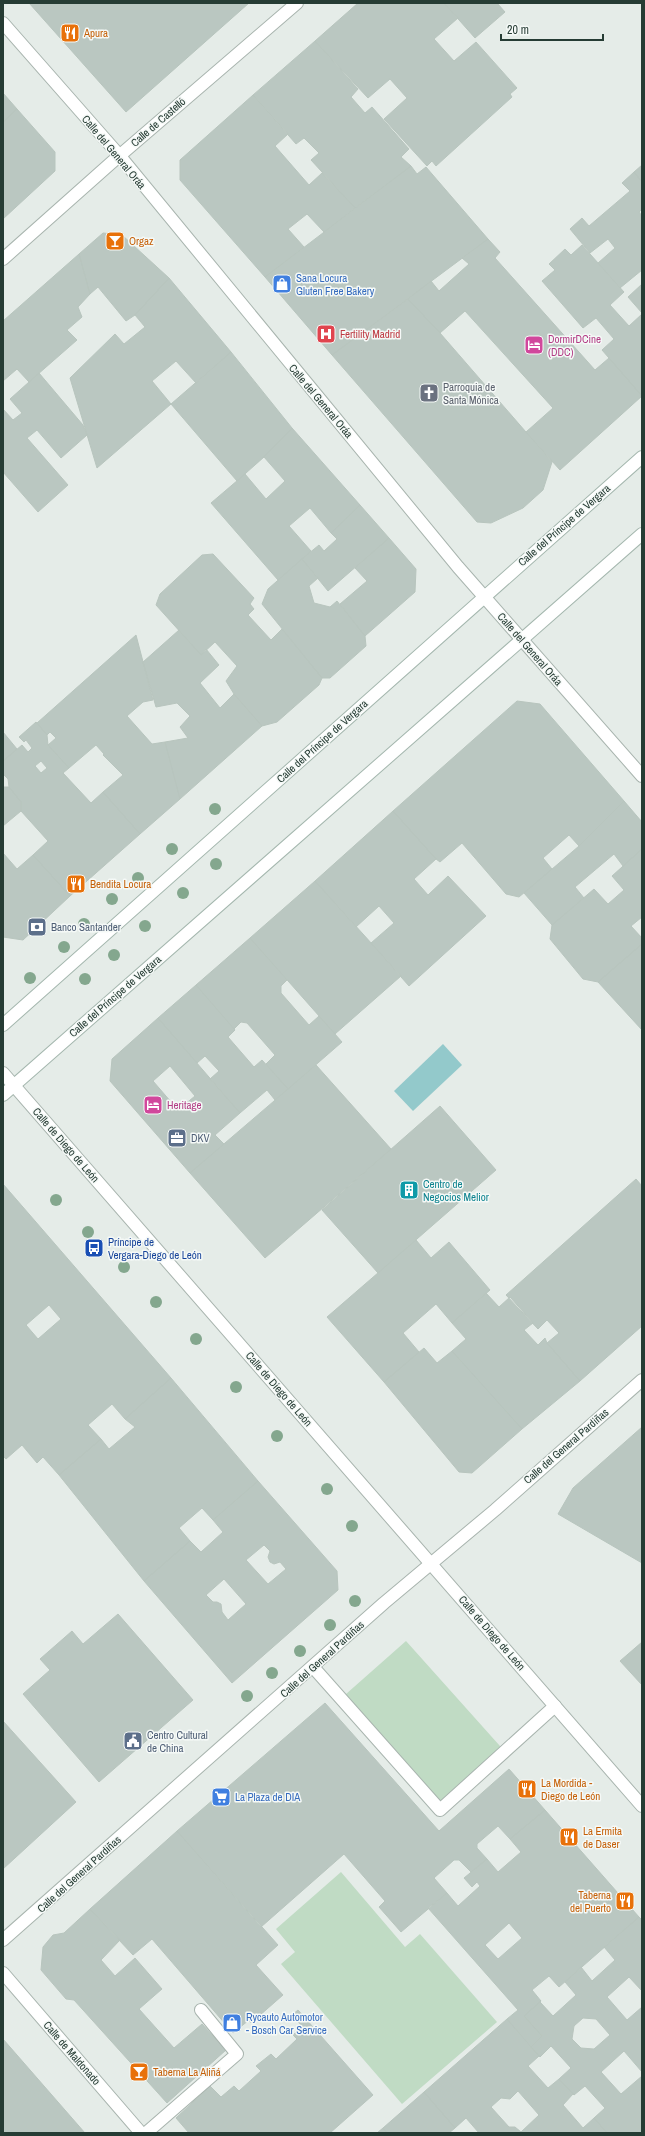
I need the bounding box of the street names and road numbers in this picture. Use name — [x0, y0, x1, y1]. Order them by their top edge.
street label: Calle de Castelló — [128, 94, 188, 150]
street label: Calle del General Oráa — [79, 112, 149, 192]
street label: Calle del General Oráa — [286, 361, 356, 441]
street label: Calle del Príncipe de Vergara — [515, 481, 613, 569]
street label: Calle del General Oráa — [494, 610, 566, 688]
street label: Calle del Príncipe de Vergara — [274, 696, 370, 786]
street label: Calle del Príncipe de Vergara — [66, 952, 164, 1040]
street label: Calle de Diego de León — [30, 1105, 102, 1185]
street label: Calle de Diego de León — [243, 1349, 315, 1429]
street label: Calle del General Pardiñas — [521, 1405, 612, 1487]
street label: Calle de Diego de León — [456, 1593, 528, 1673]
street label: Calle del General Pardiñas — [277, 1617, 367, 1700]
street label: Calle del General Pardiñas — [34, 1832, 124, 1915]
street label: Calle de Maldonado — [40, 2018, 104, 2088]

